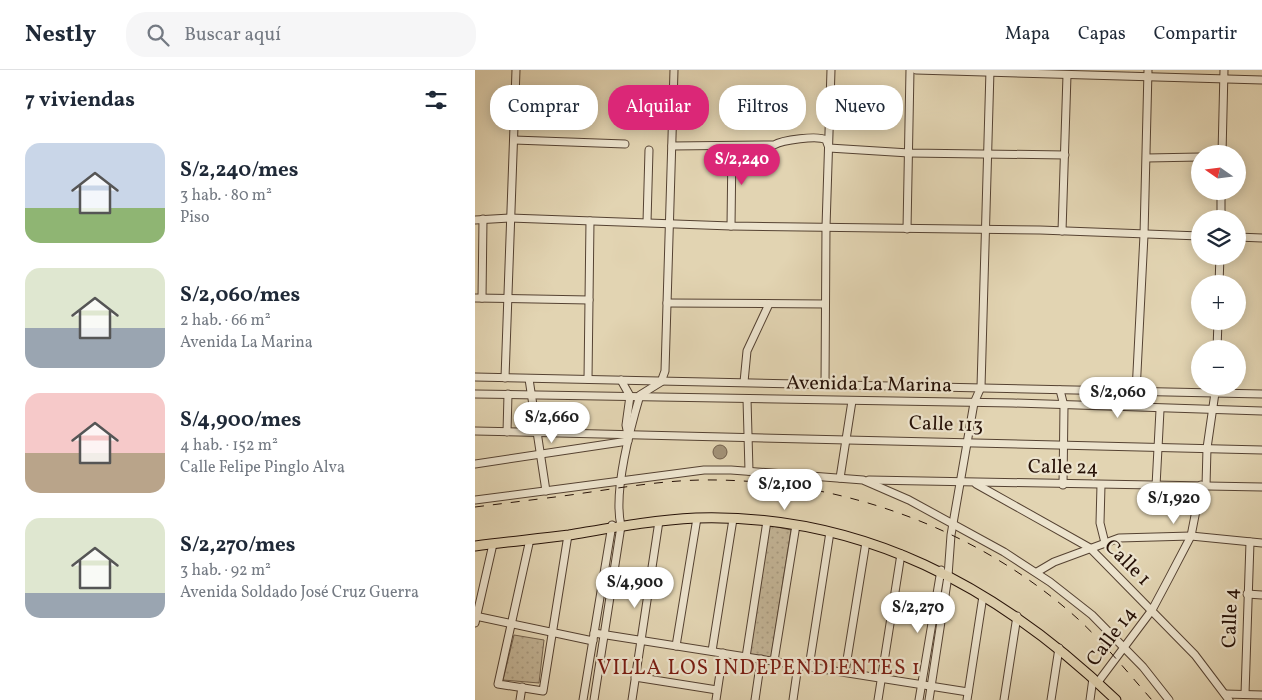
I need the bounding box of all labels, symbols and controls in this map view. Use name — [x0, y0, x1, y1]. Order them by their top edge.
search box — [126, 12, 476, 57]
text: Nestly — [25, 18, 96, 52]
icon: search — [144, 21, 172, 49]
text: Buscar aquí — [184, 22, 281, 48]
text: Mapa — [1005, 22, 1050, 47]
text: Capas — [1078, 22, 1126, 47]
text: Compartir — [1154, 22, 1237, 47]
chip: Comprar — [490, 85, 598, 130]
chip: Alquilar — [608, 85, 709, 130]
chip: Filtros — [719, 85, 806, 130]
chip: Nuevo — [816, 85, 903, 130]
text: 7 viviendas — [25, 86, 135, 115]
icon: filters — [422, 86, 450, 114]
pin: S/2,240 — [696, 144, 788, 186]
north arrow — [1191, 145, 1246, 200]
map controls — [1191, 145, 1246, 395]
text: S/2,240 — [715, 149, 769, 171]
text: S/2,240/mes — [180, 156, 298, 185]
icon: home — [65, 163, 125, 223]
text: 3 hab. · 80 m² — [180, 185, 272, 207]
text: Piso — [180, 207, 209, 229]
button: layers — [1191, 210, 1246, 265]
button: + — [1191, 275, 1246, 330]
text: S/2,060/mes — [180, 281, 300, 310]
icon: home — [65, 288, 125, 348]
text: 2 hab. · 66 m² — [180, 310, 271, 332]
text: Avenida La Marina — [180, 332, 313, 354]
button: − — [1191, 340, 1246, 395]
street label: Avenida La Marina — [786, 370, 952, 400]
pin: S/2,060 — [1072, 376, 1164, 419]
text: S/2,060 — [1090, 382, 1146, 404]
pin: S/2,660 — [506, 402, 598, 444]
text: S/4,900/mes — [180, 406, 301, 435]
text: S/2,660 — [525, 407, 579, 429]
street label: Calle 113 — [908, 410, 984, 440]
icon: home — [65, 413, 125, 473]
text: 4 hab. · 152 m² — [180, 435, 278, 457]
street label: Calle 24 — [1027, 453, 1099, 483]
text: Calle Felipe Pinglo Alva — [180, 457, 345, 479]
pin: S/2,100 — [739, 468, 831, 511]
text: S/2,100 — [758, 474, 812, 496]
pin: S/1,920 — [1128, 482, 1220, 525]
text: S/1,920 — [1148, 488, 1200, 510]
text: S/2,270/mes — [180, 531, 296, 560]
street label: Calle 1 — [1097, 533, 1157, 593]
icon: home — [65, 538, 125, 598]
text: 3 hab. · 92 m² — [180, 560, 271, 582]
pin: S/4,900 — [589, 566, 681, 609]
text: S/4,900 — [607, 572, 663, 594]
text: Avenida Soldado José Cruz Guerra — [180, 582, 419, 604]
street label: Calle 4 — [1216, 587, 1246, 649]
pin: S/2,270 — [872, 592, 964, 634]
text: S/2,270 — [892, 597, 944, 619]
street label: Calle 14 — [1080, 601, 1144, 673]
district label: VILLA LOS INDEPENDIENTES 1 — [597, 654, 921, 683]

